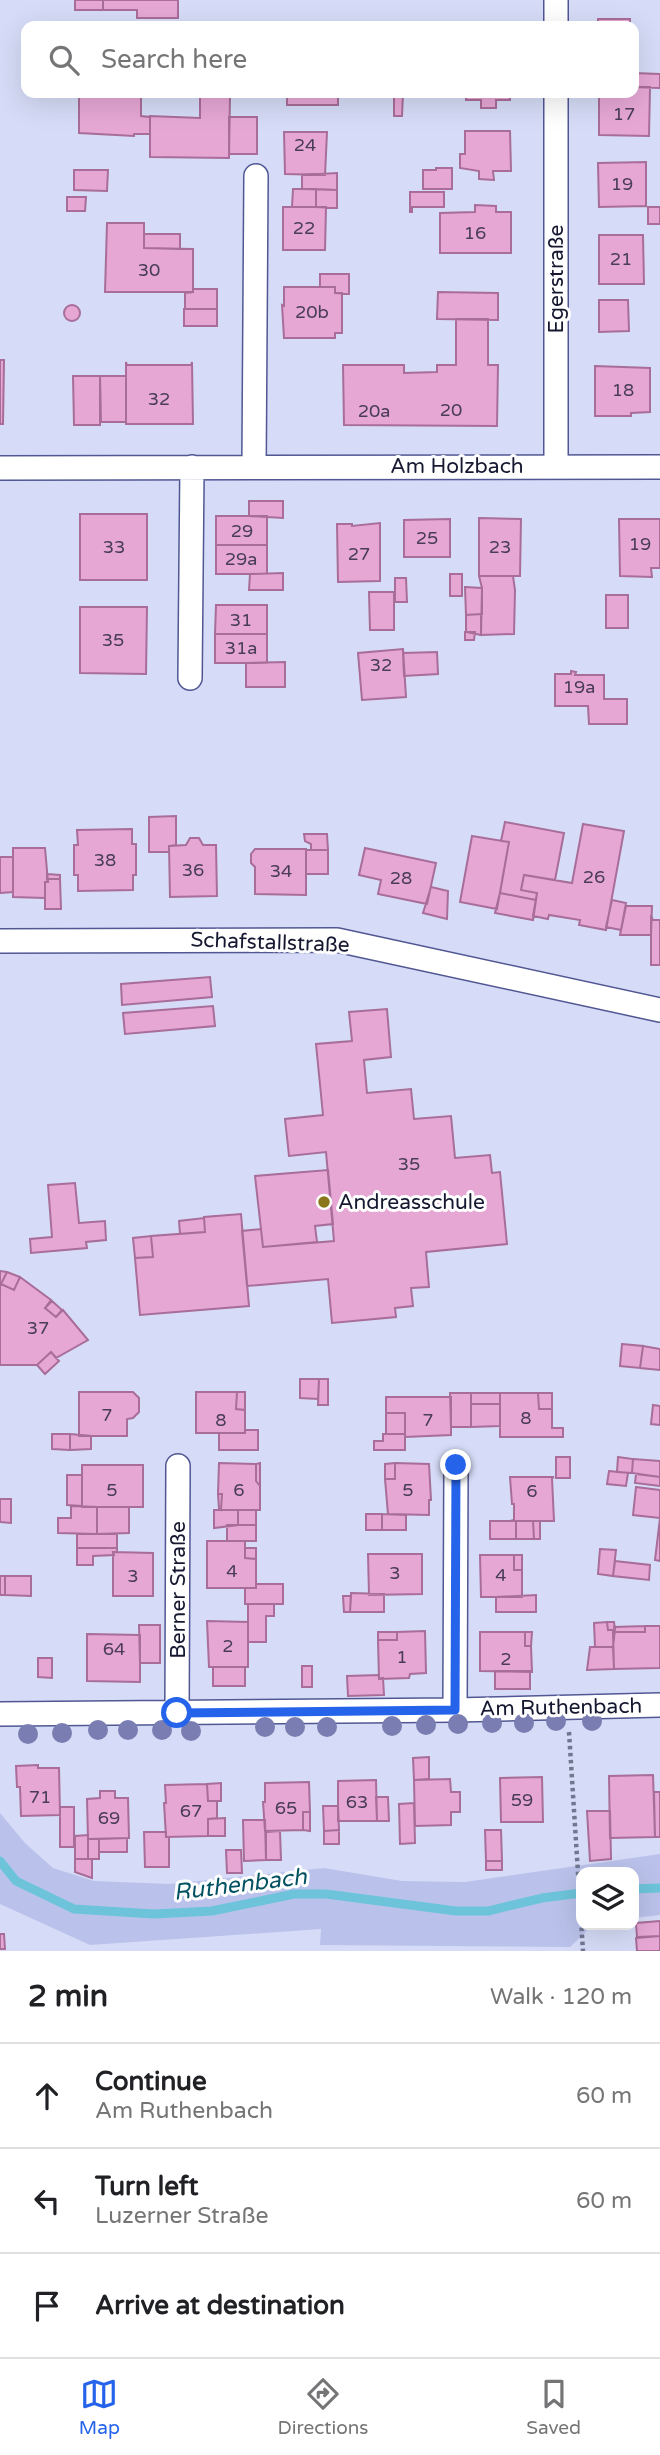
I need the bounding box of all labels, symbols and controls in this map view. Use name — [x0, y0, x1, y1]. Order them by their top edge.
search box — [21, 21, 639, 98]
icon: search — [45, 41, 83, 79]
text: Search here — [101, 44, 247, 75]
house number: 17 — [613, 103, 635, 125]
house number: 24 — [294, 134, 316, 156]
house number: 19 — [611, 173, 633, 195]
house number: 22 — [293, 217, 315, 239]
house number: 16 — [464, 222, 486, 244]
street label: Egerstraße — [544, 224, 569, 333]
house number: 21 — [610, 248, 632, 270]
house number: 30 — [138, 259, 160, 281]
house number: 20b — [295, 301, 329, 323]
house number: 18 — [612, 379, 634, 401]
house number: 32 — [148, 388, 170, 410]
house number: 20 — [440, 399, 462, 421]
house number: 20a — [358, 400, 390, 422]
street label: Am Holzbach — [390, 454, 524, 479]
house number: 29 — [231, 520, 253, 542]
house number: 25 — [416, 527, 438, 549]
house number: 19 — [629, 533, 651, 555]
house number: 33 — [103, 536, 125, 558]
house number: 23 — [489, 536, 511, 558]
house number: 27 — [348, 543, 370, 565]
house number: 29a — [225, 548, 257, 570]
house number: 31 — [230, 609, 252, 631]
house number: 35 — [102, 629, 124, 651]
house number: 31a — [225, 637, 257, 659]
house number: 32 — [370, 654, 392, 676]
house number: 19a — [563, 676, 595, 698]
house number: 38 — [94, 849, 116, 871]
house number: 36 — [182, 859, 204, 881]
house number: 34 — [270, 860, 292, 882]
house number: 26 — [583, 866, 605, 888]
house number: 28 — [390, 867, 412, 889]
street label: Schafstallstraße — [190, 927, 350, 958]
house number: 35 — [398, 1153, 420, 1175]
place label: Andreasschule — [338, 1190, 485, 1215]
marker: Andreasschule — [316, 1194, 332, 1210]
house number: 37 — [27, 1317, 49, 1339]
house number: 7 — [101, 1404, 113, 1426]
house number: 8 — [520, 1407, 532, 1429]
house number: 8 — [215, 1409, 227, 1431]
house number: 7 — [422, 1409, 434, 1431]
route end — [440, 1449, 471, 1480]
house number: 5 — [106, 1479, 118, 1501]
house number: 6 — [233, 1479, 245, 1501]
house number: 5 — [402, 1479, 414, 1501]
house number: 6 — [526, 1480, 538, 1502]
street label: Berner Straße — [166, 1521, 191, 1659]
house number: 4 — [226, 1560, 238, 1582]
house number: 3 — [389, 1562, 401, 1584]
house number: 4 — [495, 1564, 507, 1586]
house number: 3 — [127, 1565, 139, 1587]
house number: 2 — [222, 1635, 234, 1657]
house number: 64 — [103, 1638, 125, 1660]
house number: 1 — [396, 1646, 408, 1668]
house number: 2 — [500, 1648, 512, 1670]
street label: Am Ruthenbach — [480, 1694, 642, 1721]
route start — [161, 1697, 192, 1728]
house number: 71 — [29, 1786, 51, 1808]
house number: 59 — [511, 1789, 533, 1811]
house number: 63 — [346, 1791, 368, 1813]
house number: 65 — [275, 1797, 297, 1819]
house number: 67 — [180, 1800, 202, 1822]
house number: 69 — [98, 1807, 120, 1829]
water label: Ruthenbach — [172, 1863, 309, 1907]
map controls — [576, 1867, 639, 1930]
button: layers — [576, 1867, 639, 1930]
text: 2 min — [28, 1978, 108, 2015]
text: Walk · 120 m — [490, 1983, 632, 2011]
text: Continue — [95, 2066, 207, 2097]
icon: ahead — [28, 2077, 66, 2115]
text: 60 m — [576, 2082, 632, 2110]
text: Am Ruthenbach — [95, 2097, 273, 2125]
text: Turn left — [95, 2171, 198, 2202]
icon: left — [28, 2182, 66, 2220]
text: 60 m — [576, 2187, 632, 2215]
text: Luzerner Straße — [95, 2202, 269, 2230]
icon: arrive — [28, 2287, 66, 2325]
text: Arrive at destination — [95, 2290, 345, 2321]
tab: Map — [79, 2375, 120, 2439]
tab: Directions — [278, 2375, 369, 2439]
tab: Saved — [526, 2375, 581, 2439]

